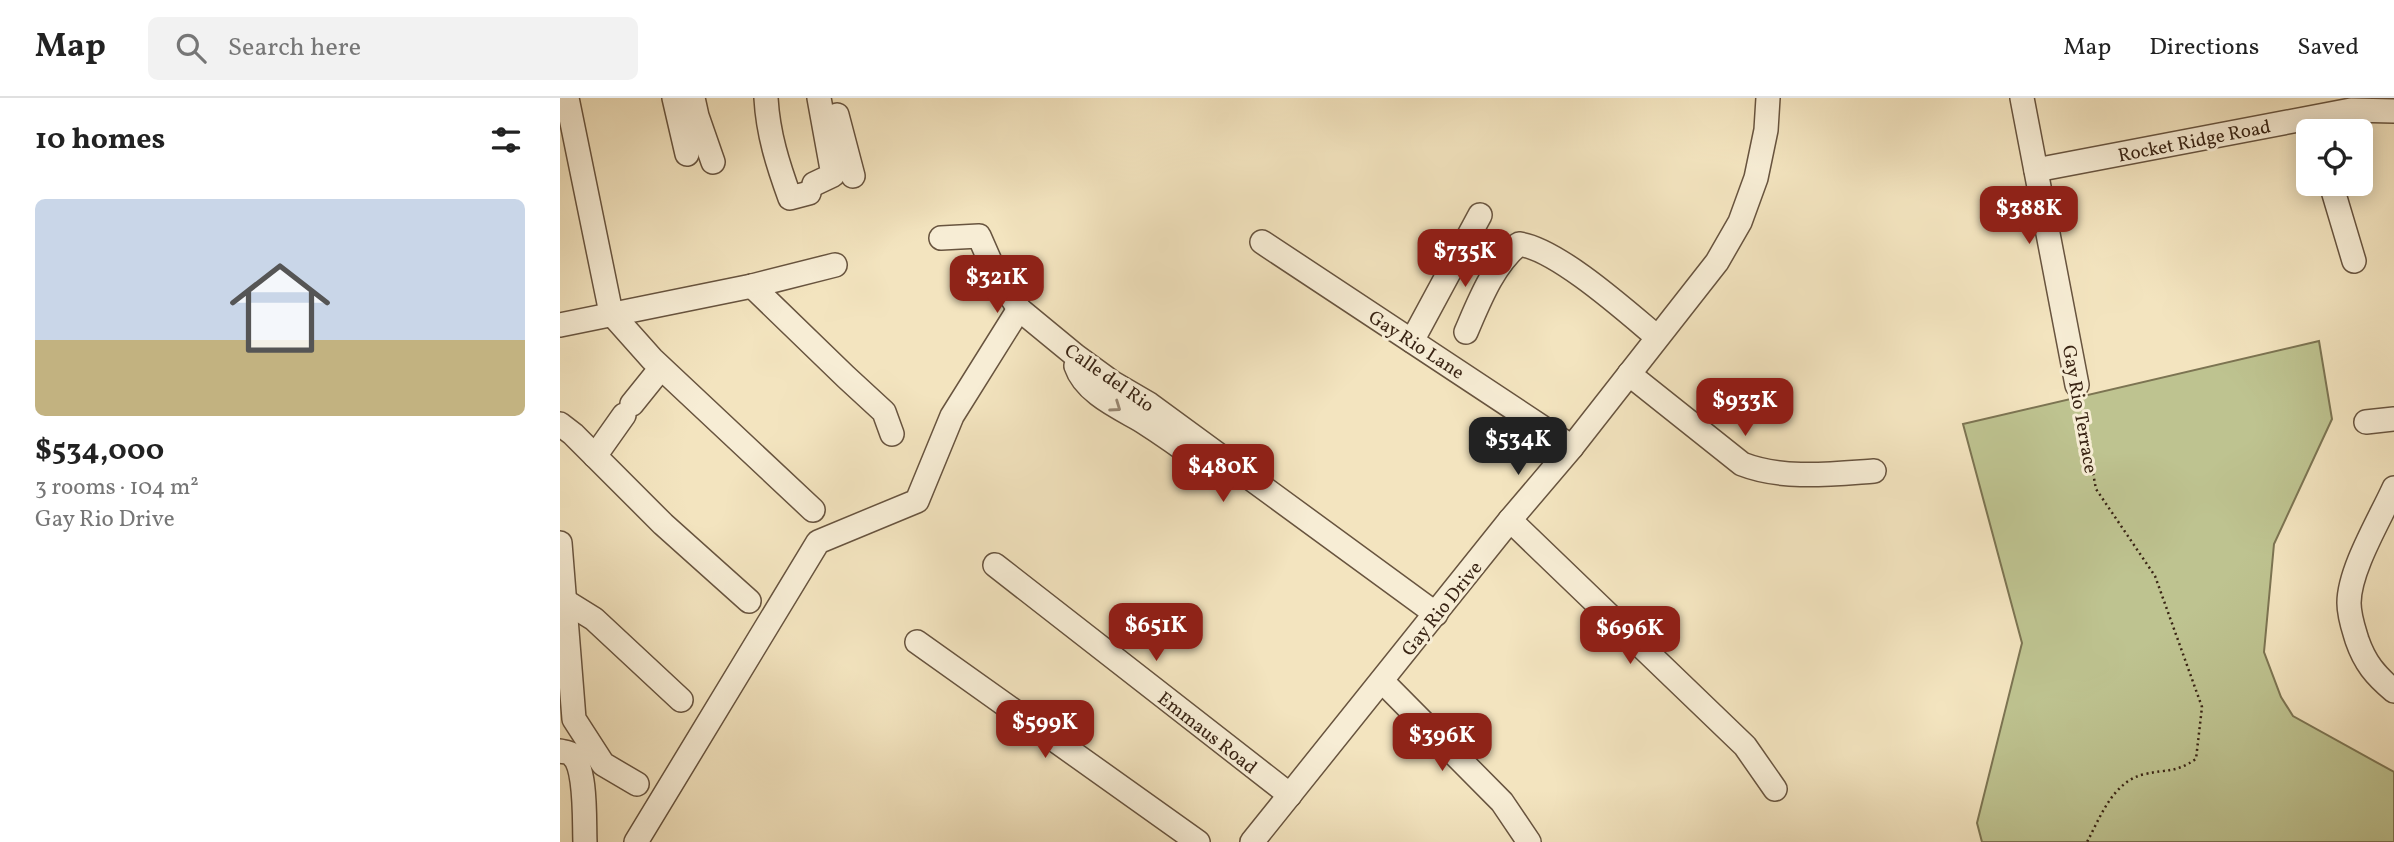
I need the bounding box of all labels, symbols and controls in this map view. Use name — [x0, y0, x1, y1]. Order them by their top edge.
search box — [148, 17, 638, 80]
text: Map — [35, 25, 106, 71]
icon: search — [172, 29, 210, 67]
text: Search here — [228, 30, 361, 66]
text: Map — [2063, 31, 2111, 65]
text: Directions — [2149, 31, 2259, 65]
text: Saved — [2297, 31, 2359, 65]
street label: Rocket Ridge Road — [2116, 114, 2273, 170]
text: 10 homes — [35, 119, 165, 161]
map controls — [2296, 119, 2373, 196]
button: locate — [2296, 119, 2373, 196]
icon: filters — [487, 121, 525, 159]
pin: $388K — [1980, 186, 2078, 246]
text: $388K — [1996, 193, 2062, 225]
pin: $735K — [1416, 230, 1514, 289]
text: $735K — [1434, 236, 1496, 268]
icon: home — [217, 245, 343, 371]
pin: $321K — [948, 256, 1046, 315]
text: $321K — [966, 262, 1028, 294]
street label: Gay Rio Lane — [1363, 305, 1469, 386]
street label: Calle del Rio — [1059, 338, 1159, 419]
street label: Gay Rio Terrace — [2055, 343, 2103, 476]
pin: $933K — [1696, 378, 1794, 438]
text: $933K — [1712, 385, 1778, 417]
one-way arrow — [1108, 399, 1121, 411]
pin: $534K — [1469, 418, 1567, 477]
text: $534K — [1485, 424, 1551, 456]
text: $534,000 — [35, 430, 164, 472]
pin: $480K — [1174, 444, 1272, 504]
text: $480K — [1188, 451, 1258, 483]
text: 3 rooms · 104 m² — [35, 472, 199, 504]
text: Gay Rio Drive — [35, 504, 175, 536]
street label: Gay Rio Drive — [1396, 556, 1489, 662]
pin: $651K — [1107, 603, 1205, 663]
pin: $696K — [1581, 606, 1679, 666]
text: $651K — [1125, 610, 1187, 642]
text: $696K — [1596, 613, 1664, 645]
street label: Emmaus Road — [1151, 686, 1262, 781]
pin: $599K — [996, 700, 1094, 760]
text: $599K — [1012, 707, 1078, 739]
pin: $396K — [1393, 714, 1491, 773]
text: $396K — [1409, 720, 1475, 752]

